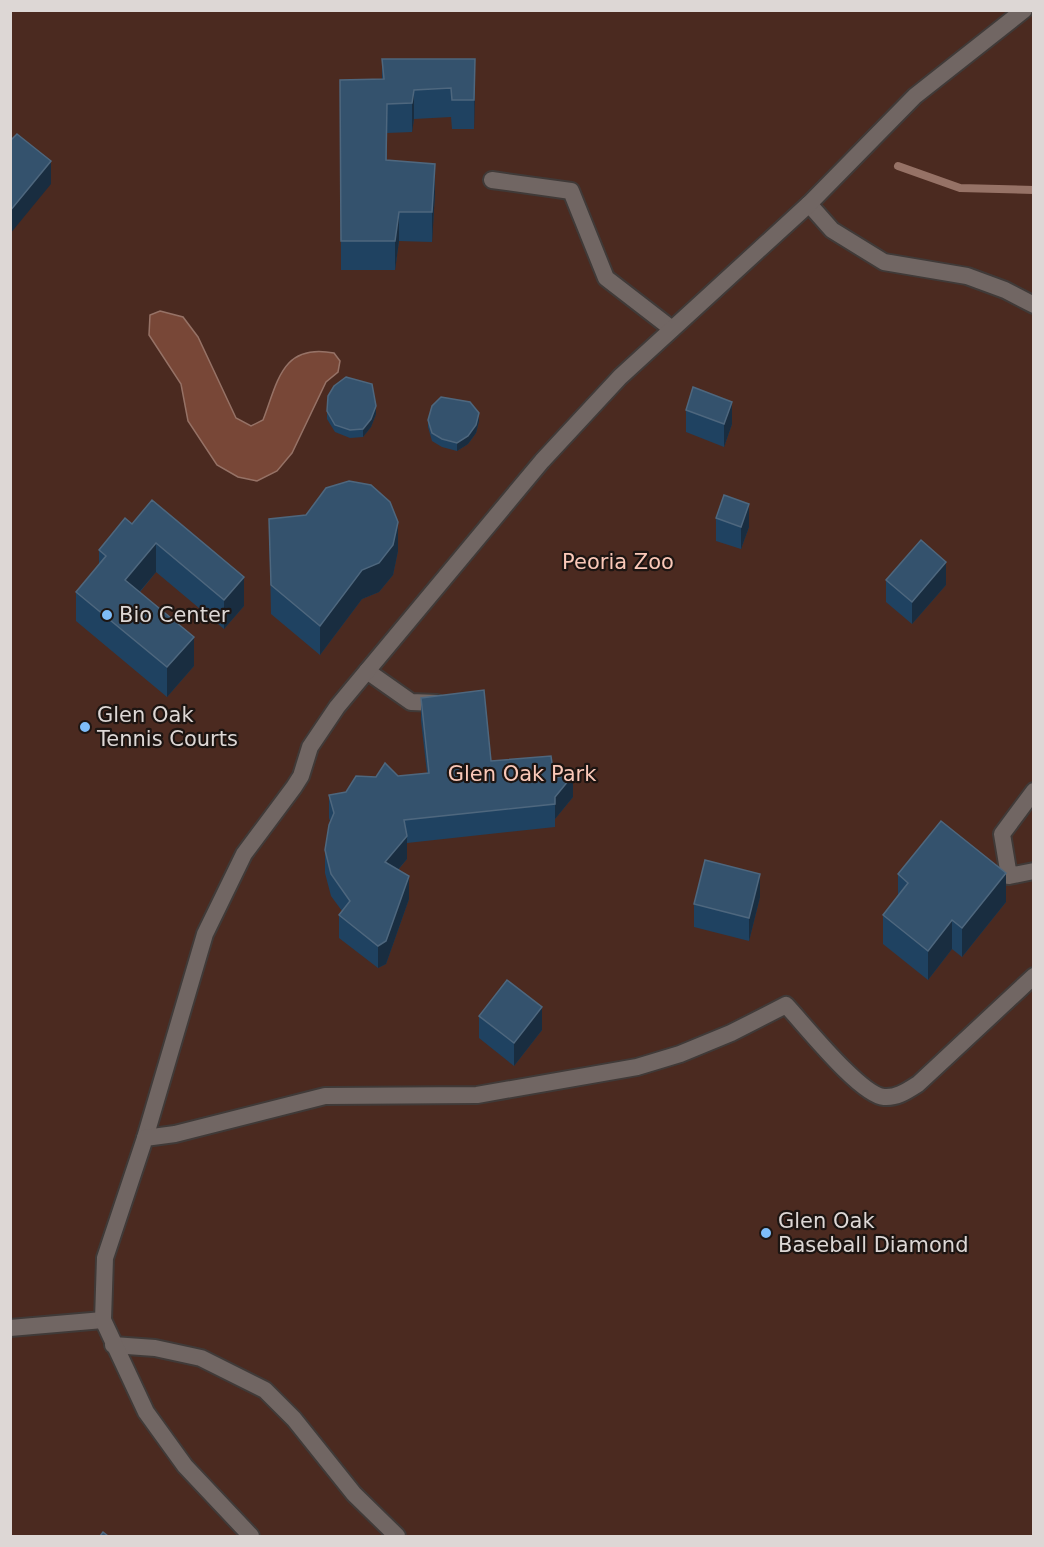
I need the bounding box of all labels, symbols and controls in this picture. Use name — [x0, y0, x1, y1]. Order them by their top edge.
park label: Peoria Zoo — [562, 550, 674, 574]
place label: Bio Center — [119, 603, 230, 627]
marker: Bio Center — [100, 608, 114, 622]
place label: Glen Oak Tennis Courts — [96, 703, 238, 751]
marker: Glen Oak Tennis Courts — [78, 720, 92, 734]
park label: Glen Oak Park — [448, 762, 597, 786]
place label: Glen Oak Baseball Diamond — [778, 1209, 969, 1257]
marker: Glen Oak Baseball Diamond — [759, 1226, 773, 1240]

